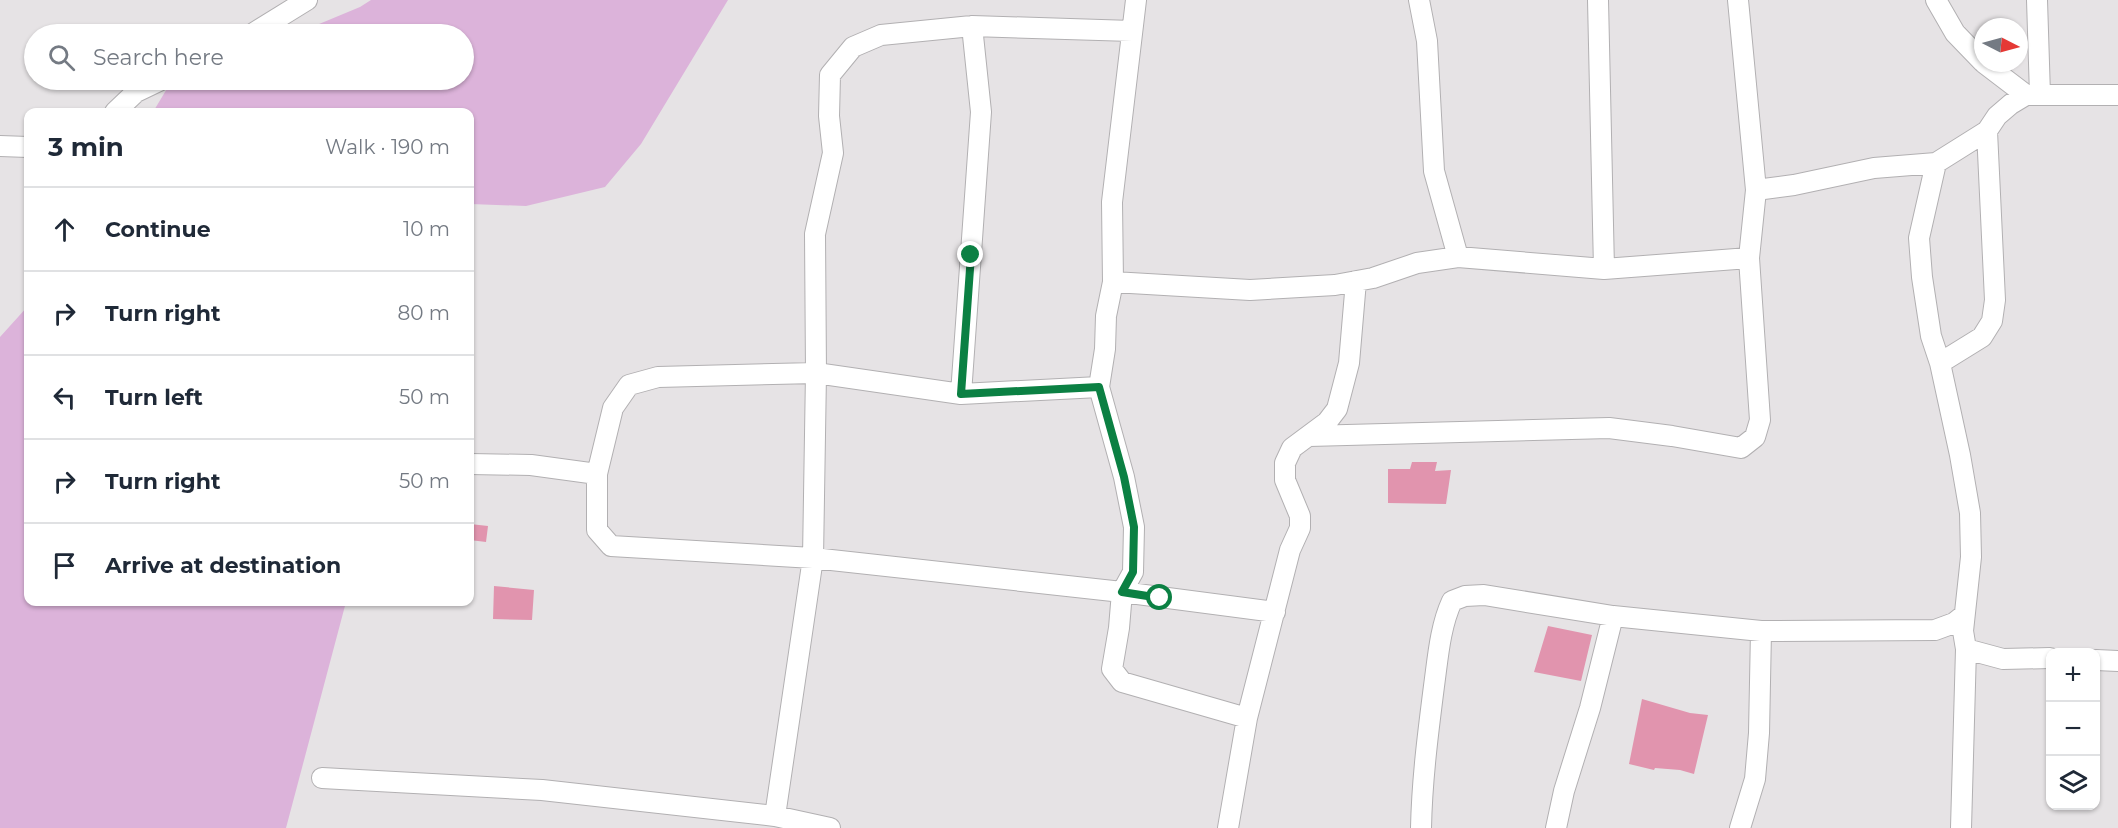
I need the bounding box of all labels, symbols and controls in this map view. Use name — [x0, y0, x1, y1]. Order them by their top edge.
north arrow — [1974, 18, 2028, 72]
search box — [24, 24, 474, 90]
icon: search — [45, 41, 78, 74]
text: Search here — [93, 44, 224, 71]
text: 3 min — [48, 131, 124, 163]
text: Walk · 190 m — [325, 135, 450, 159]
icon: ahead — [48, 213, 81, 246]
text: Continue — [105, 216, 211, 243]
text: 10 m — [403, 217, 450, 241]
route end — [957, 241, 983, 267]
icon: right — [48, 297, 81, 330]
text: Turn right — [105, 300, 220, 327]
text: 80 m — [398, 301, 450, 325]
icon: left — [48, 381, 81, 414]
text: Turn left — [105, 384, 203, 411]
text: 50 m — [399, 385, 450, 409]
icon: right — [48, 465, 81, 498]
text: Turn right — [105, 468, 220, 495]
text: 50 m — [399, 469, 450, 493]
icon: arrive — [48, 549, 81, 582]
text: Arrive at destination — [105, 552, 341, 579]
route start — [1146, 584, 1172, 610]
map controls — [2046, 648, 2100, 810]
button: + — [2046, 648, 2100, 702]
button: − — [2046, 702, 2100, 756]
button: layers — [2046, 756, 2100, 810]

